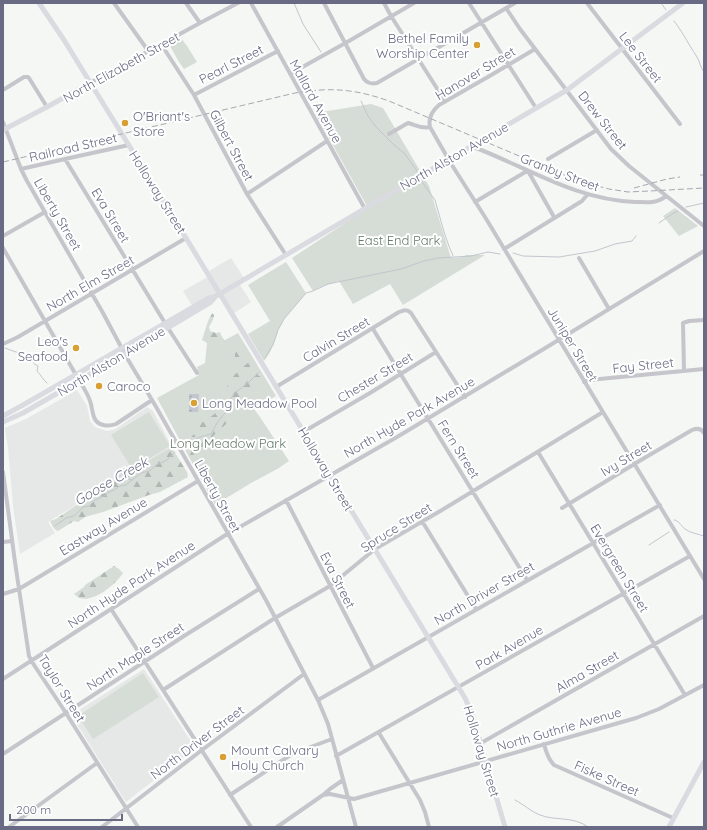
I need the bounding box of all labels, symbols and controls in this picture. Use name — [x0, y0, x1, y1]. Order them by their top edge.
street label: North Elizabeth Street — [60, 28, 182, 106]
street label: Lee Street — [616, 28, 666, 86]
place label: Bethel Family Worship Center — [376, 30, 469, 61]
marker: Bethel Family Worship Center — [472, 40, 482, 50]
street label: Pearl Street — [196, 41, 266, 87]
street label: Hanover Street — [432, 43, 518, 103]
street label: Mallard Avenue — [286, 56, 346, 146]
street label: Drew Street — [575, 87, 631, 153]
street label: Gilbert Street — [207, 107, 257, 183]
place label: O'Briant's Store — [133, 108, 190, 139]
marker: O'Briant's Store — [120, 118, 130, 128]
street label: North Alston Avenue — [397, 118, 511, 194]
street label: Railroad Street — [27, 129, 119, 165]
street label: Holloway Street — [126, 147, 190, 237]
street label: Granby Street — [518, 150, 602, 194]
street label: Liberty Street — [31, 175, 85, 253]
street label: Eva Street — [88, 185, 134, 245]
park label: East End Park — [357, 232, 441, 248]
street label: North Elm Street — [43, 251, 137, 315]
street label: Juniper Street — [544, 304, 602, 384]
street label: Calvin Street — [300, 313, 372, 365]
street label: North Alston Avenue — [54, 322, 168, 400]
place label: Leo's Seafood — [18, 333, 68, 364]
marker: Leo's Seafood — [71, 343, 81, 353]
street label: Chester Street — [334, 348, 416, 406]
street label: Fay Street — [612, 354, 674, 376]
street label: North Hyde Park Avenue — [341, 373, 477, 461]
place label: Caroco — [107, 378, 151, 394]
marker: Caroco — [94, 381, 104, 391]
place label: Long Meadow Pool — [202, 395, 317, 411]
marker: Long Meadow Pool — [189, 398, 199, 408]
street label: Fern Street — [435, 417, 483, 481]
street label: Holloway Street — [295, 424, 357, 514]
park label: Long Meadow Park — [170, 435, 286, 451]
street label: Ivy Street — [598, 437, 654, 479]
water label: Goose Creek — [71, 452, 153, 509]
street label: Liberty Street — [191, 457, 245, 535]
street label: Eastway Avenue — [56, 494, 150, 558]
street label: Spruce Street — [358, 499, 434, 555]
street label: Evergreen Street — [587, 521, 653, 615]
street label: North Hyde Park Avenue — [64, 537, 198, 631]
street label: Eva Street — [317, 549, 359, 611]
street label: North Driver Street — [431, 558, 537, 628]
street label: North Maple Street — [83, 618, 187, 694]
street label: Park Avenue — [472, 621, 546, 673]
street label: Alma Street — [553, 647, 621, 695]
street label: Taylor Street — [35, 651, 89, 725]
street label: North Driver Street — [147, 702, 247, 782]
street label: Holloway Street — [460, 703, 504, 799]
street label: North Guthrie Avenue — [495, 704, 623, 754]
place label: Mount Calvary Holy Church — [231, 742, 319, 773]
marker: Mount Calvary Holy Church — [218, 752, 228, 762]
street label: Fiske Street — [572, 757, 642, 799]
scale bar — [10, 796, 122, 822]
text: 200 m — [16, 802, 51, 817]

